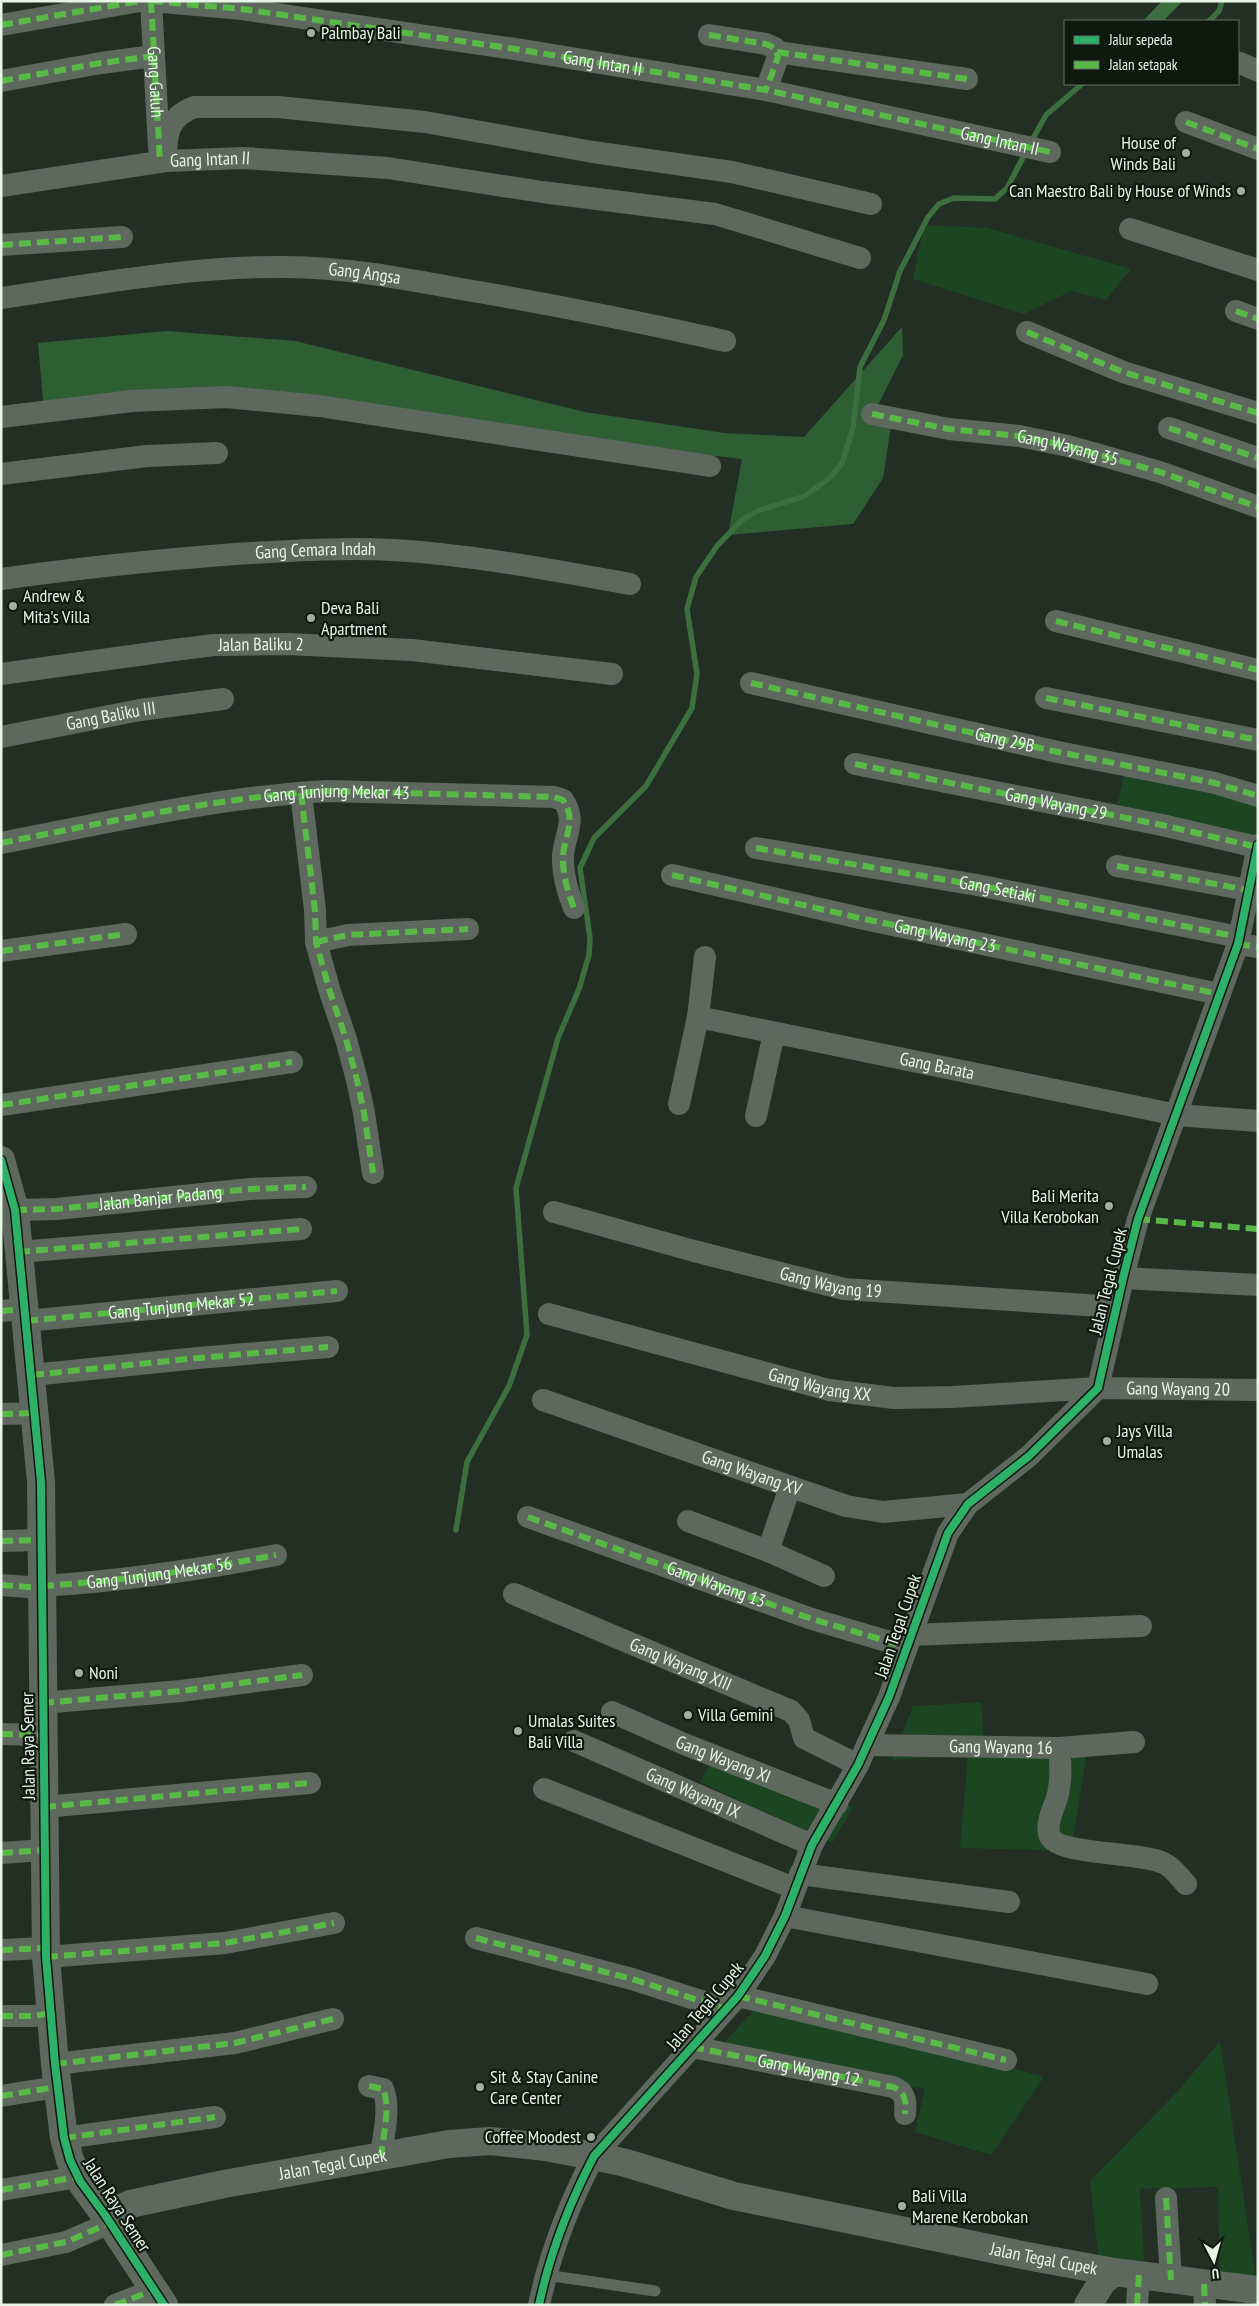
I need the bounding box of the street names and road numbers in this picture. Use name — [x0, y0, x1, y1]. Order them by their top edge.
street label: Gang Galuh — [142, 45, 169, 118]
street label: Gang Intan II — [561, 45, 644, 81]
street label: Gang Intan II — [958, 121, 1042, 160]
street label: Gang Intan II — [170, 146, 251, 172]
street label: Gang Angsa — [328, 257, 403, 289]
street label: Gang Wayang 35 — [1015, 424, 1121, 471]
street label: Gang Cemara Indah — [254, 537, 376, 564]
street label: Jalan Baliku 2 — [217, 632, 304, 656]
street label: Gang Baliku III — [64, 696, 157, 735]
street label: Gang 29B — [973, 722, 1037, 757]
street label: Gang Tunjung Mekar 43 — [262, 779, 410, 807]
street label: Gang Wayang 29 — [1003, 782, 1109, 825]
street label: Gang Setiaki — [958, 870, 1038, 907]
street label: Gang Wayang 23 — [892, 914, 998, 958]
street label: Gang Barata — [898, 1047, 976, 1084]
street label: Jalan Banjar Padang — [97, 1180, 223, 1216]
street label: Jalan Tegal Cupek — [1083, 1225, 1132, 1337]
street label: Gang Wayang 19 — [777, 1261, 882, 1302]
street label: Gang Tunjung Mekar 52 — [107, 1287, 255, 1324]
street label: Gang Wayang XX — [766, 1362, 872, 1406]
street label: Gang Wayang 20 — [1126, 1376, 1230, 1401]
street label: Gang Wayang XV — [699, 1444, 805, 1501]
street label: Gang Tunjung Mekar 56 — [85, 1551, 234, 1593]
street label: Gang Wayang 13 — [664, 1556, 769, 1612]
street label: Jalan Tegal Cupek — [869, 1571, 926, 1682]
street label: Gang Wayang XIII — [626, 1632, 735, 1696]
street label: Jalan Raya Semer — [15, 1692, 40, 1801]
street label: Gang Wayang XI — [672, 1730, 774, 1788]
street label: Gang Wayang 16 — [949, 1734, 1053, 1759]
street label: Gang Wayang IX — [643, 1762, 744, 1823]
street label: Jalan Tegal Cupek — [660, 1957, 748, 2055]
street label: Gang Wayang 12 — [756, 2048, 862, 2091]
street label: Jalan Tegal Cupek — [276, 2143, 388, 2185]
street label: Jalan Raya Semer — [78, 2153, 156, 2256]
street label: Jalan Tegal Cupek — [987, 2237, 1099, 2280]

